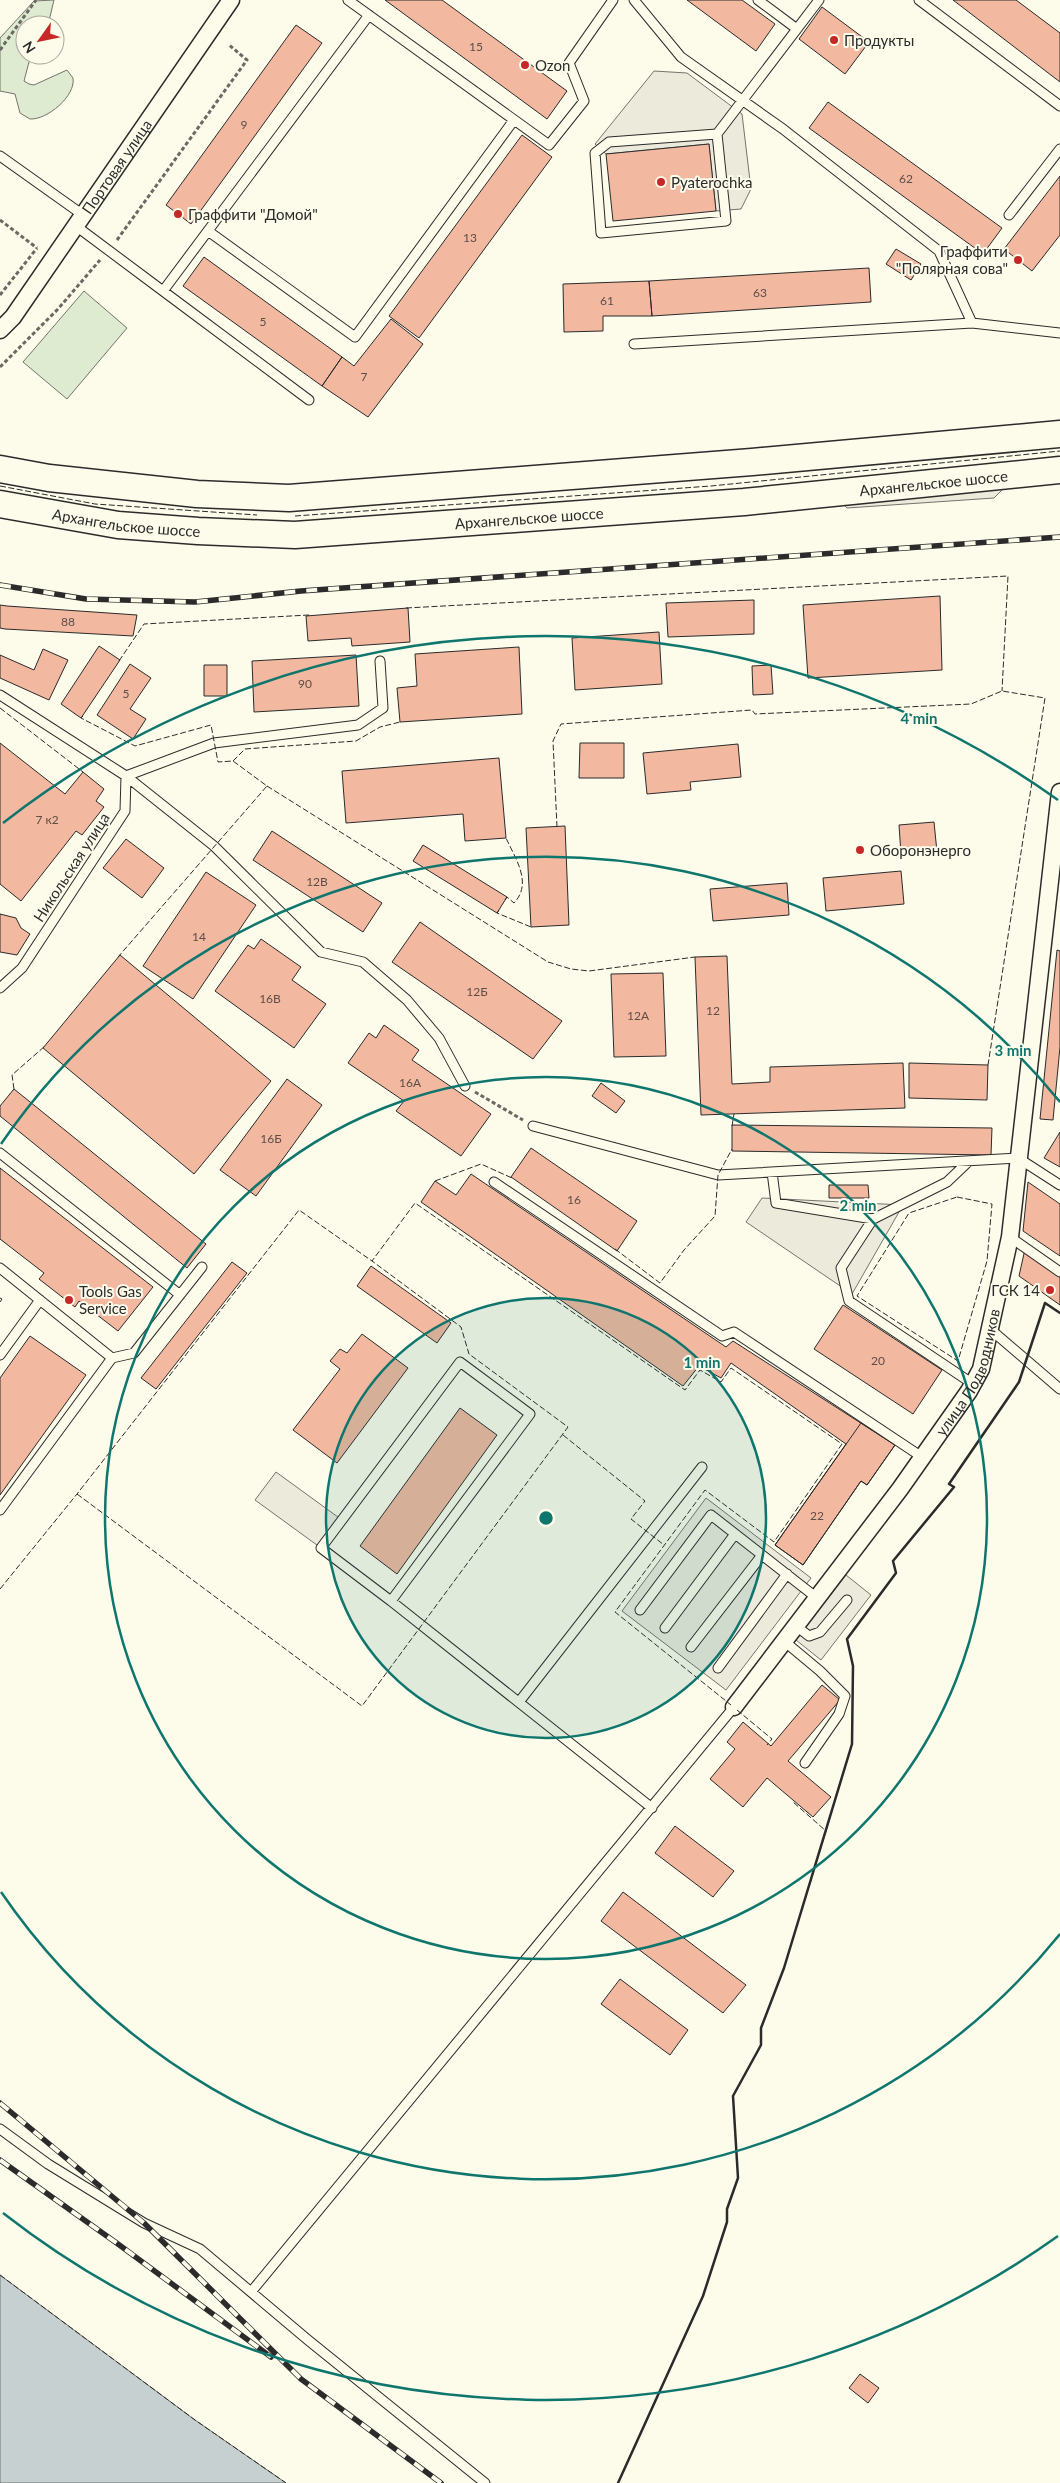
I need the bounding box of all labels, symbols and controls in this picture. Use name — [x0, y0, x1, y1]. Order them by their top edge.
north arrow — [15, 15, 65, 65]
place label: Продукты — [844, 31, 914, 49]
marker: Продукты — [828, 34, 840, 46]
text: N — [19, 38, 39, 57]
house number: 15 — [469, 39, 483, 54]
place label: Ozon — [535, 56, 570, 74]
marker: Ozon — [519, 59, 531, 71]
street label: Портовая улица — [78, 116, 155, 217]
house number: 9 — [241, 117, 248, 132]
house number: 62 — [899, 171, 913, 186]
place label: Pyaterochka — [671, 173, 752, 191]
marker: Pyaterochka — [655, 176, 667, 188]
place label: Граффити "Домой" — [188, 205, 318, 223]
marker: Граффити "Домой" — [172, 208, 184, 220]
house number: 13 — [463, 230, 477, 245]
place label: Граффити "Полярная сова" — [896, 242, 1008, 277]
marker: Граффити "Полярная сова" — [1012, 254, 1024, 266]
house number: 63 — [753, 285, 767, 300]
house number: 61 — [600, 293, 614, 308]
house number: 5 — [260, 314, 267, 329]
house number: 7 — [361, 369, 368, 384]
street label: Архангельское шоссе — [859, 466, 1009, 499]
street label: Архангельское шоссе — [454, 503, 604, 532]
street label: Архангельское шоссе — [51, 505, 201, 540]
house number: 88 — [61, 614, 75, 629]
house number: 90 — [298, 676, 312, 691]
house number: 5 — [123, 686, 130, 701]
text: 4 min — [900, 709, 938, 727]
street label: Никольская улица — [29, 809, 113, 925]
house number: 7 к2 — [35, 812, 59, 827]
place label: Оборонэнерго — [870, 841, 971, 859]
marker: Оборонэнерго — [854, 844, 866, 856]
house number: 12В — [306, 874, 328, 889]
house number: 14 — [192, 929, 206, 944]
house number: 12Б — [466, 984, 488, 999]
house number: 16В — [259, 991, 281, 1006]
house number: 12 — [706, 1003, 720, 1018]
house number: 12А — [627, 1008, 650, 1023]
text: 3 min — [994, 1041, 1032, 1059]
house number: 16А — [399, 1075, 422, 1090]
house number: 16Б — [260, 1131, 282, 1146]
house number: 16 — [567, 1192, 581, 1207]
text: 2 min — [839, 1196, 877, 1214]
place label: ГСК 14 — [991, 1281, 1040, 1299]
place label: Tools Gas Service — [79, 1282, 142, 1317]
marker: ГСК 14 — [1044, 1284, 1056, 1296]
marker: Tools Gas Service — [63, 1294, 75, 1306]
street label: улица Подводников — [932, 1307, 1003, 1439]
text: 1 min — [683, 1353, 721, 1371]
house number: 20 — [871, 1353, 885, 1368]
house number: 22 — [810, 1508, 824, 1523]
centre of rings — [537, 1509, 555, 1527]

